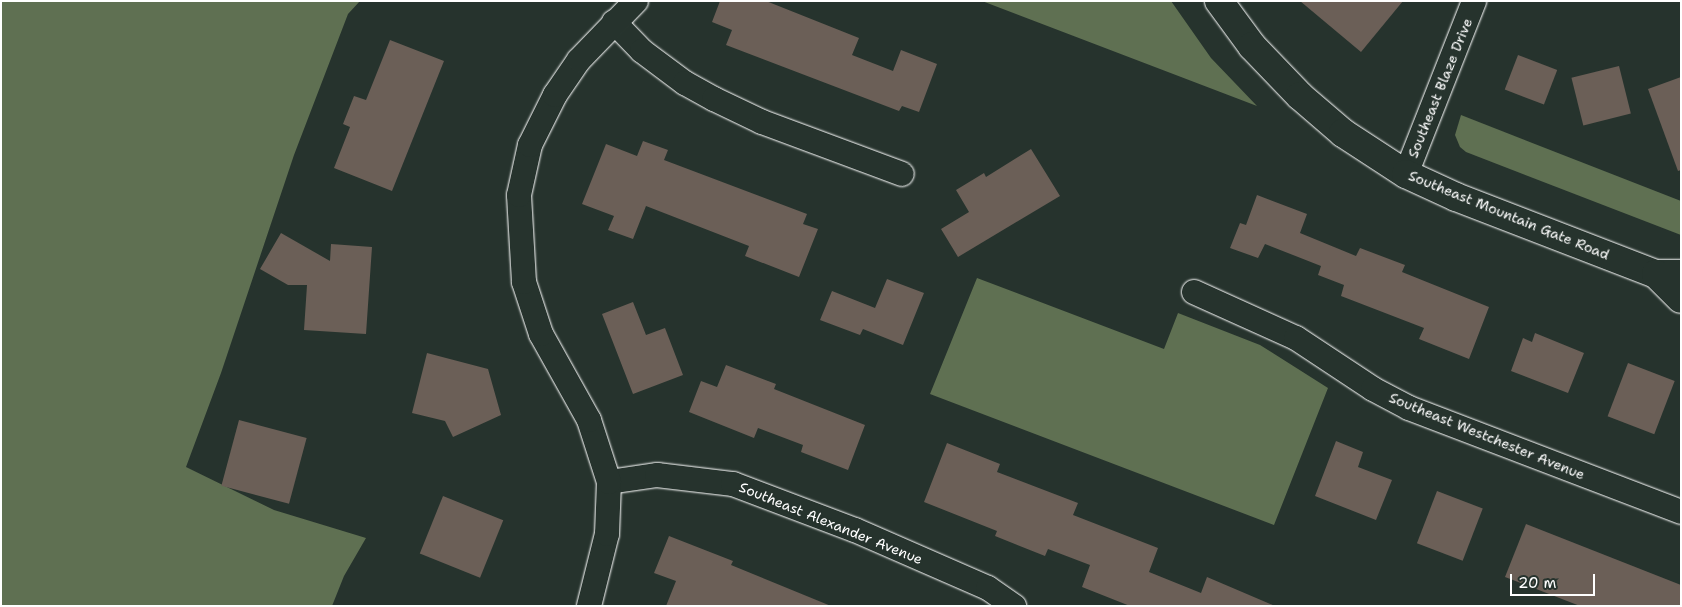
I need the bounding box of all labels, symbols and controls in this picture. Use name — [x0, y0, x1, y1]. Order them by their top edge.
street label: Southeast Blaze Drive — [1404, 16, 1476, 160]
street label: Southeast Mountain Gate Road — [1406, 167, 1612, 263]
street label: Southeast Westchester Avenue — [1387, 389, 1587, 483]
street label: Southeast Alexander Avenue — [737, 478, 925, 568]
scale bar — [1512, 564, 1597, 596]
text: 20 m — [1518, 573, 1557, 593]

